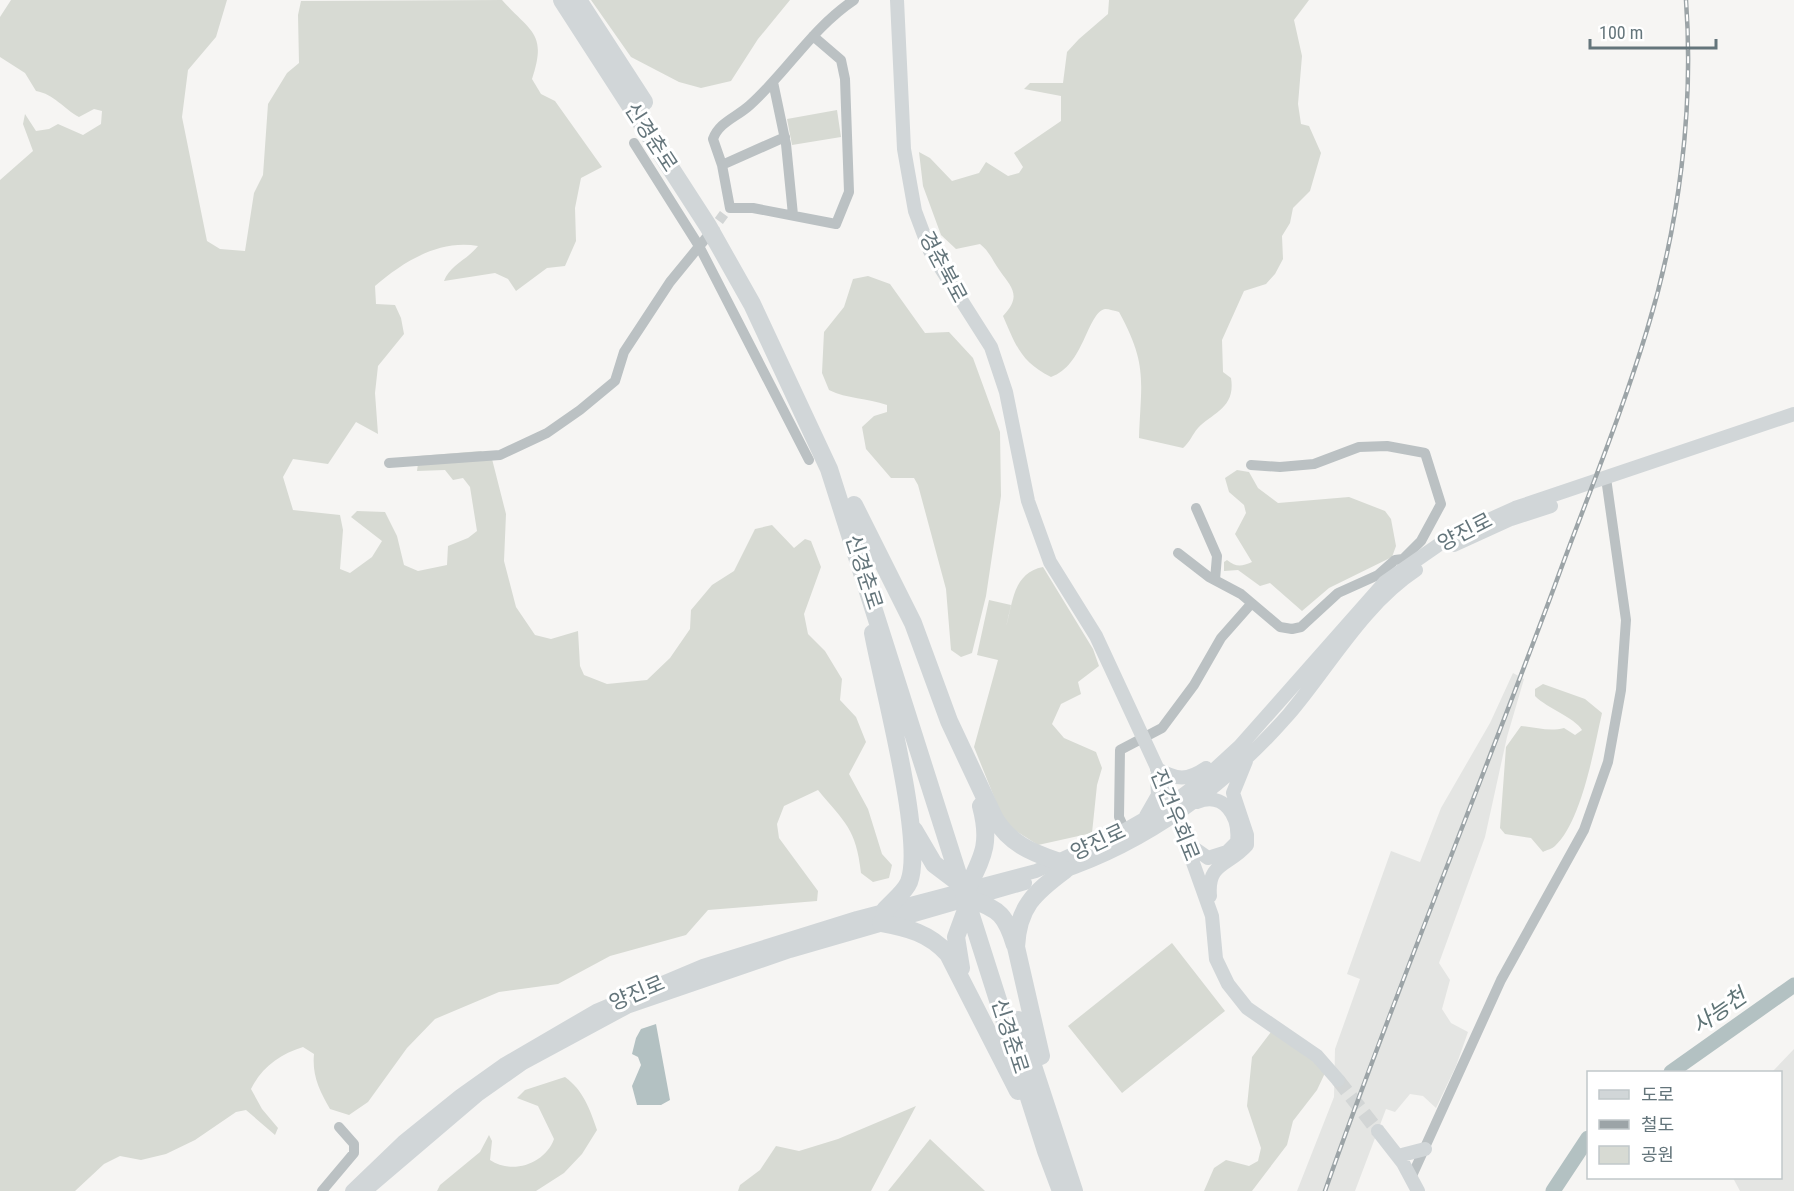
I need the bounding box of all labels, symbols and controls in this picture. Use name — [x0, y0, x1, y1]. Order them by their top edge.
scale bar — [1590, 12, 1716, 50]
text: 100 m — [1599, 22, 1643, 43]
street label: 신경춘로 — [620, 98, 682, 176]
street label: 경춘북로 — [914, 227, 972, 307]
street label: 양진로 — [1434, 508, 1496, 556]
street label: 신경춘로 — [841, 532, 887, 612]
street label: 진건우회로 — [1146, 766, 1204, 864]
street label: 양진로 — [1067, 819, 1129, 865]
street label: 양진로 — [606, 971, 668, 1015]
water label: 사능천 — [1687, 982, 1753, 1039]
street label: 신경춘로 — [987, 996, 1033, 1076]
legend — [1587, 1071, 1782, 1179]
text: 도로 — [1641, 1084, 1674, 1105]
text: 철도 — [1641, 1114, 1674, 1135]
text: 공원 — [1641, 1144, 1674, 1165]

